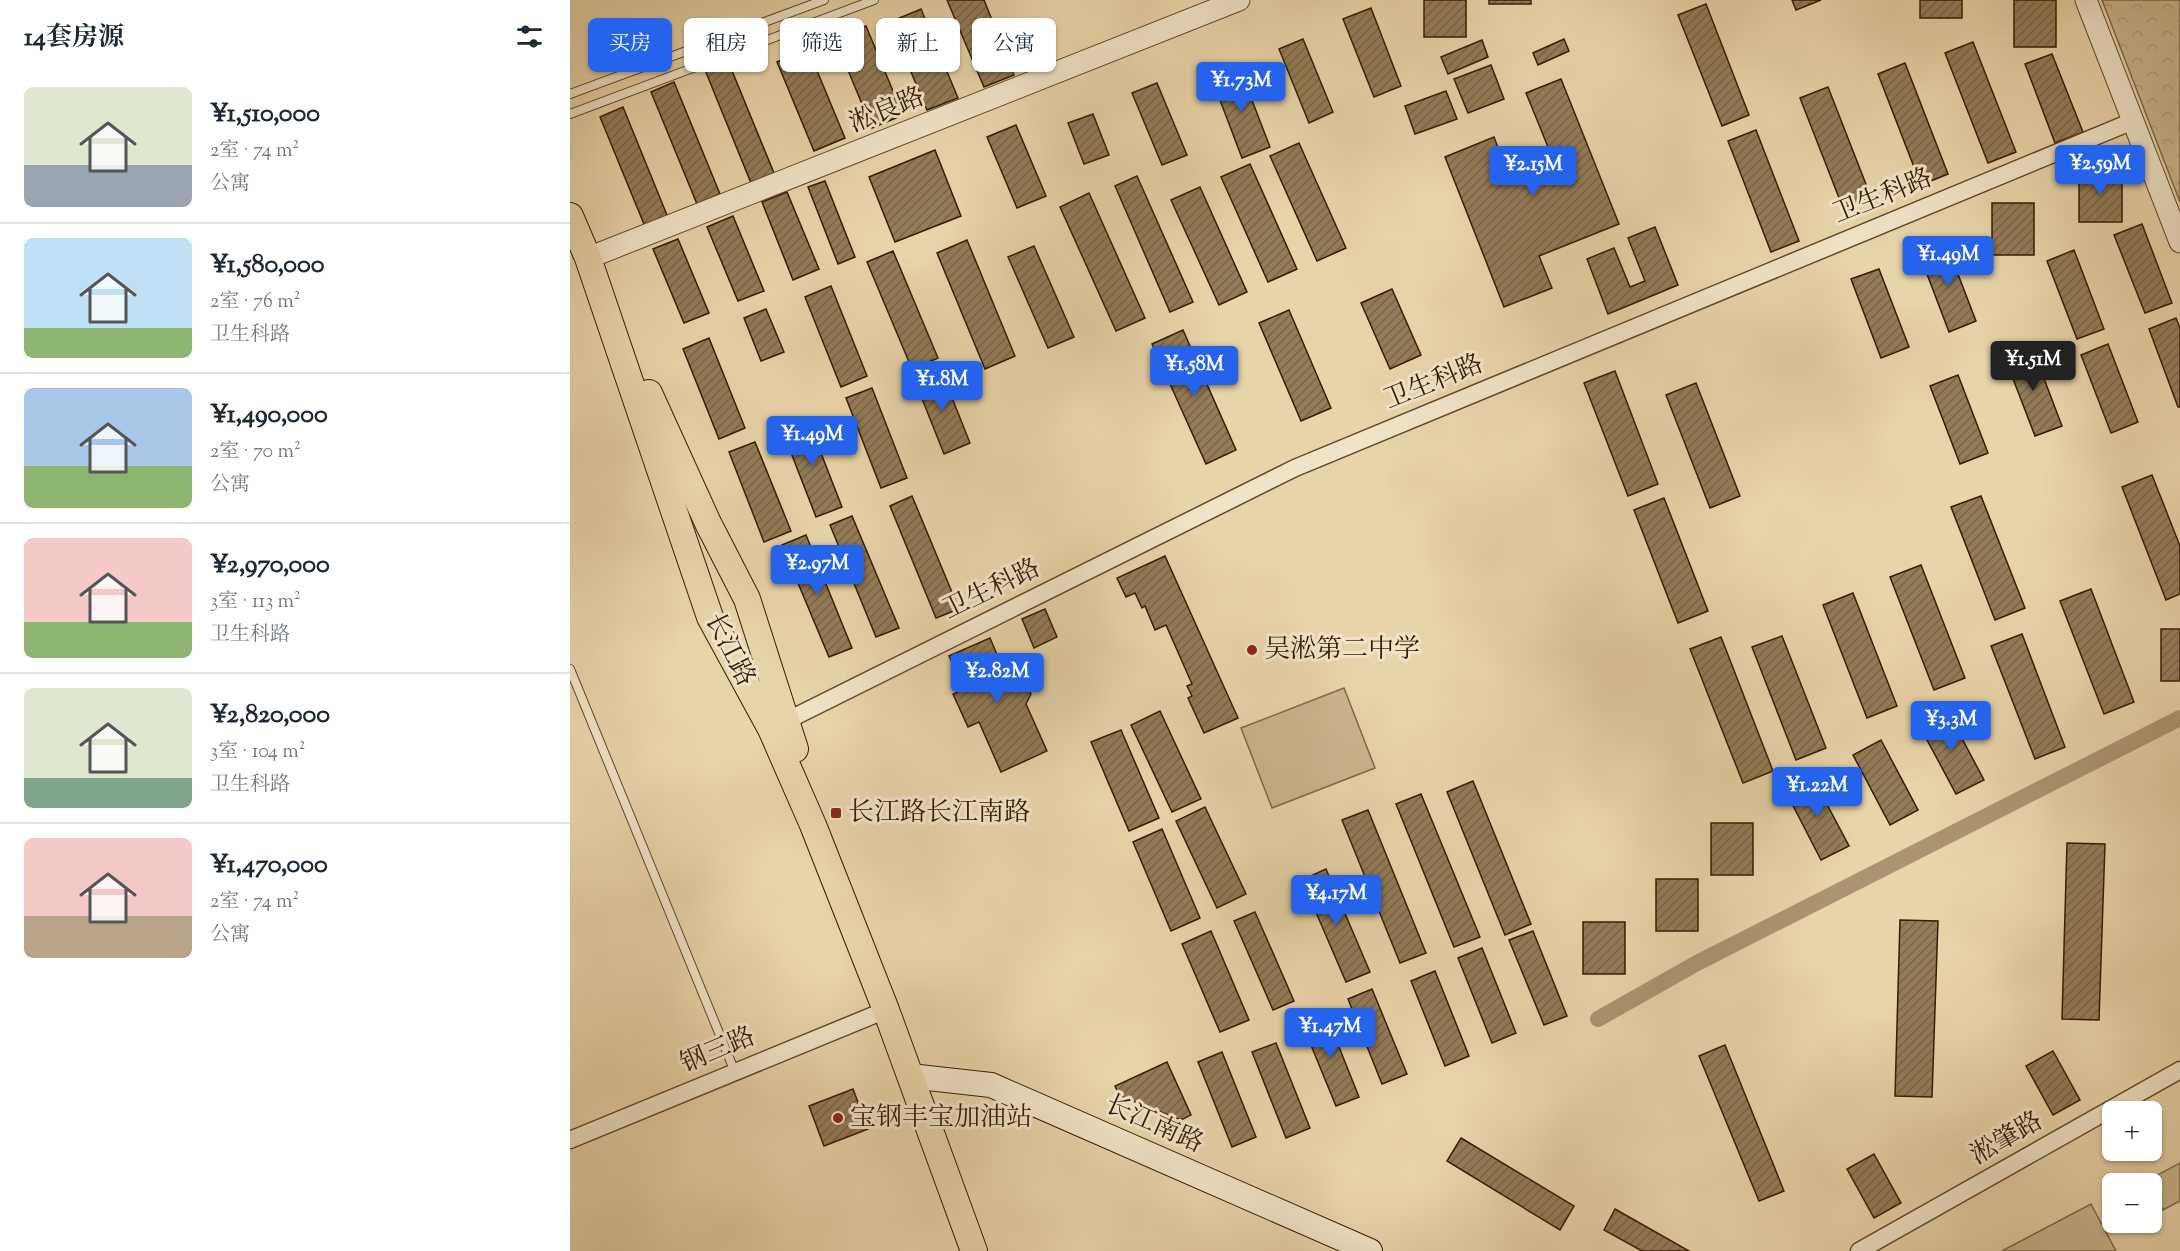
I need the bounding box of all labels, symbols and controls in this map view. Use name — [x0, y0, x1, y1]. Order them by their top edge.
chip: 买房 — [588, 18, 672, 72]
chip: 租房 — [684, 18, 768, 72]
chip: 筛选 — [780, 18, 864, 72]
chip: 新上 — [876, 18, 960, 72]
chip: 公寓 — [972, 18, 1056, 72]
text: 14套房源 — [24, 20, 124, 57]
icon: filters — [513, 20, 546, 53]
pin: ¥1.73M — [1192, 62, 1290, 113]
text: ¥1.73M — [1210, 67, 1272, 96]
street label: 淞良路 — [844, 79, 930, 143]
text: ¥1,510,000 — [210, 96, 320, 133]
icon: home — [72, 111, 144, 183]
text: 2室 · 74 m² — [210, 137, 299, 166]
pin: ¥2.59M — [2051, 145, 2149, 196]
pin: ¥2.15M — [1484, 146, 1582, 197]
text: ¥2.59M — [2069, 150, 2131, 179]
text: ¥2.15M — [1503, 151, 1563, 180]
street label: 卫生科路 — [1828, 160, 1938, 234]
text: 公寓 — [210, 170, 250, 199]
pin: ¥1.49M — [1899, 236, 1997, 287]
text: ¥1.49M — [1917, 241, 1979, 270]
text: ¥1,580,000 — [210, 247, 325, 284]
icon: home — [72, 262, 144, 334]
text: 2室 · 76 m² — [210, 288, 300, 317]
text: 卫生科路 — [210, 321, 290, 350]
pin: ¥1.51M — [1984, 341, 2082, 392]
pin: ¥1.58M — [1145, 346, 1243, 397]
street label: 卫生科路 — [1379, 346, 1489, 420]
text: ¥1.51M — [2005, 346, 2061, 375]
text: ¥1.58M — [1164, 351, 1224, 380]
pin: ¥1.8M — [900, 361, 984, 412]
text: ¥1.8M — [916, 366, 968, 395]
text: ¥1,490,000 — [210, 397, 328, 434]
icon: home — [72, 412, 144, 484]
pin: ¥1.49M — [763, 416, 861, 467]
text: ¥1.49M — [781, 421, 843, 450]
text: 2室 · 70 m² — [210, 438, 301, 467]
text: 公寓 — [210, 471, 250, 500]
pin: ¥2.97M — [768, 545, 866, 596]
text: ¥2,970,000 — [210, 547, 330, 584]
text: ¥2.97M — [785, 550, 849, 579]
street label: 卫生科路 — [937, 551, 1047, 629]
icon: home — [72, 562, 144, 634]
text: 3室 · 113 m² — [210, 588, 301, 617]
street label: 长江路 — [695, 607, 763, 693]
text: 卫生科路 — [210, 621, 290, 650]
place label: 吴淞第二中学 — [1264, 632, 1420, 669]
marker: 吴淞第二中学 — [1245, 643, 1259, 657]
pin: ¥2.82M — [948, 653, 1046, 704]
text: ¥2.82M — [965, 658, 1029, 687]
text: ¥2,820,000 — [210, 697, 330, 734]
pin: ¥3.3M — [1909, 701, 1993, 752]
text: ¥3.3M — [1925, 706, 1977, 735]
icon: home — [72, 712, 144, 784]
text: 3室 · 104 m² — [210, 738, 305, 767]
pin: ¥1.22M — [1768, 767, 1866, 818]
text: 卫生科路 — [210, 771, 290, 800]
text: ¥1.22M — [1786, 772, 1848, 801]
place label: 长江路长江南路 — [848, 795, 1030, 832]
marker: 长江路长江南路 — [829, 806, 843, 820]
text: ¥1,470,000 — [210, 847, 328, 884]
icon: home — [72, 862, 144, 934]
pin: ¥4.17M — [1287, 875, 1385, 926]
text: ¥4.17M — [1305, 880, 1367, 909]
text: 2室 · 74 m² — [210, 888, 299, 917]
text: 公寓 — [210, 921, 250, 950]
pin: ¥1.47M — [1281, 1008, 1379, 1059]
text: ¥1.47M — [1299, 1013, 1361, 1042]
street label: 钢三路 — [675, 1019, 761, 1083]
street label: 长江南路 — [1099, 1087, 1209, 1163]
place label: 宝钢丰宝加油站 — [850, 1100, 1032, 1137]
map controls — [2102, 1101, 2162, 1233]
button: + — [2102, 1101, 2162, 1161]
street label: 淞肇路 — [1964, 1103, 2050, 1175]
marker: 宝钢丰宝加油站 — [831, 1111, 845, 1125]
button: − — [2102, 1173, 2162, 1233]

